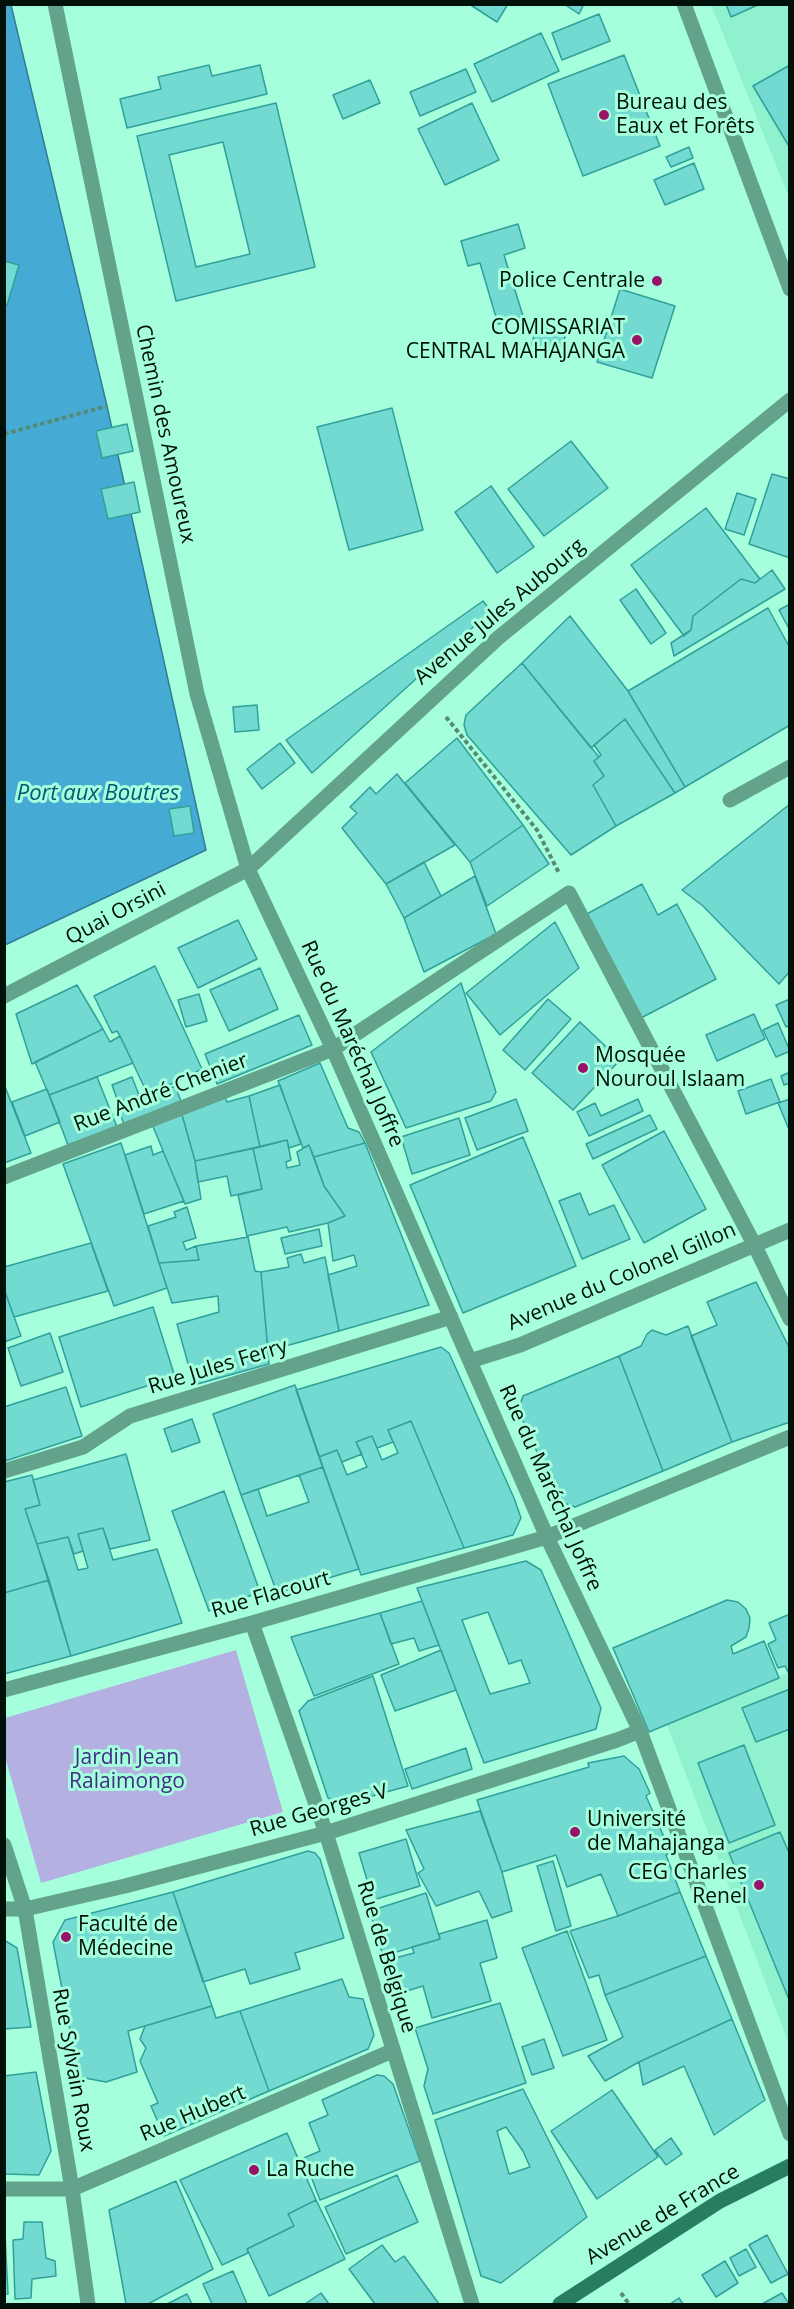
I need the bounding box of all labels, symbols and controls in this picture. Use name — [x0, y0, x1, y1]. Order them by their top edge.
place label: Bureau des Eaux et Forêts — [616, 90, 755, 140]
marker: Bureau des Eaux et Forêts — [597, 108, 611, 122]
place label: Police Centrale — [499, 268, 645, 294]
marker: Police Centrale — [650, 274, 664, 288]
place label: COMISSARIAT CENTRAL MAHAJANGA — [406, 315, 625, 365]
street label: Chemin des Amoureux — [129, 322, 201, 546]
marker: COMISSARIAT CENTRAL MAHAJANGA — [630, 333, 644, 347]
street label: Avenue Jules Aubourg — [410, 534, 590, 690]
water label: Port aux Boutres — [17, 781, 179, 807]
street label: Quai Orsini — [62, 877, 170, 951]
street label: Rue du Maréchal Joffre — [295, 937, 409, 1151]
place label: Mosquée Nouroul Islaam — [595, 1043, 745, 1093]
street label: Rue André Chenier — [70, 1048, 252, 1138]
marker: Mosquée Nouroul Islaam — [576, 1061, 590, 1075]
street label: Avenue du Colonel Gillon — [504, 1217, 740, 1337]
street label: Rue Jules Ferry — [145, 1334, 291, 1400]
street label: Rue du Maréchal Joffre — [493, 1381, 607, 1595]
street label: Rue Flacourt — [209, 1566, 333, 1624]
park label: Jardin Jean Ralaimongo — [69, 1745, 185, 1795]
street label: Rue Georges V — [247, 1779, 391, 1843]
place label: Université de Mahajanga — [587, 1807, 725, 1857]
marker: Université de Mahajanga — [568, 1825, 582, 1839]
place label: CEG Charles Renel — [628, 1860, 747, 1910]
street label: Rue de Belgique — [351, 1878, 421, 2036]
marker: CEG Charles Renel — [752, 1878, 766, 1892]
place label: Faculté de Médecine — [78, 1912, 178, 1962]
marker: Faculté de Médecine — [59, 1930, 73, 1944]
street label: Rue Sylvain Roux — [46, 1986, 100, 2154]
street label: Rue Hubert — [136, 2080, 250, 2148]
place label: La Ruche — [266, 2157, 355, 2183]
street label: Avenue de France — [582, 2159, 744, 2271]
marker: La Ruche — [247, 2163, 261, 2177]

